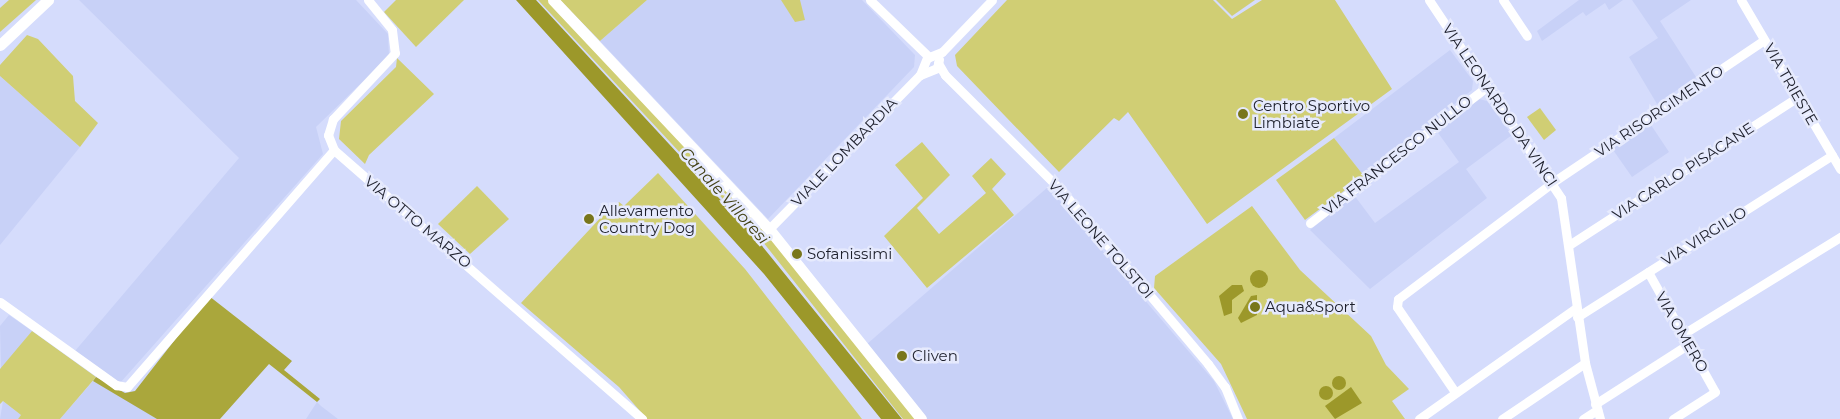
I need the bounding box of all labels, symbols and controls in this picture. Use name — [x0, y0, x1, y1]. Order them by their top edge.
street label: VIA LEONARDO DA VINCI — [1439, 20, 1561, 190]
street label: VIA TRIESTE — [1760, 40, 1822, 128]
street label: VIA RISORGIMENTO — [1591, 61, 1727, 161]
street label: VIA FRANCESCO NULLO — [1319, 91, 1475, 219]
street label: VIALE LOMBARDIA — [787, 94, 901, 210]
place label: Centro Sportivo Limbiate — [1253, 96, 1370, 131]
marker: Centro Sportivo Limbiate — [1237, 108, 1249, 120]
street label: VIA CARLO PISACANE — [1609, 119, 1757, 223]
water label: Canale Villoresi — [676, 144, 772, 248]
street label: VIA OTTO MARZO — [361, 172, 475, 272]
street label: VIA LEONE TOLSTOI — [1045, 176, 1157, 302]
place label: Allevamento Country Dog — [599, 201, 695, 236]
street label: VIA VIRGILIO — [1658, 203, 1750, 269]
marker: Allevamento Country Dog — [583, 213, 595, 225]
place label: Sofanissimi — [807, 245, 892, 263]
marker: Sofanissimi — [791, 248, 803, 260]
street label: VIA OMERO — [1652, 289, 1712, 375]
place label: Aqua&Sport — [1265, 298, 1356, 316]
marker: Aqua&Sport — [1249, 301, 1261, 313]
place label: Cliven — [912, 347, 958, 365]
marker: Cliven — [896, 350, 908, 362]

